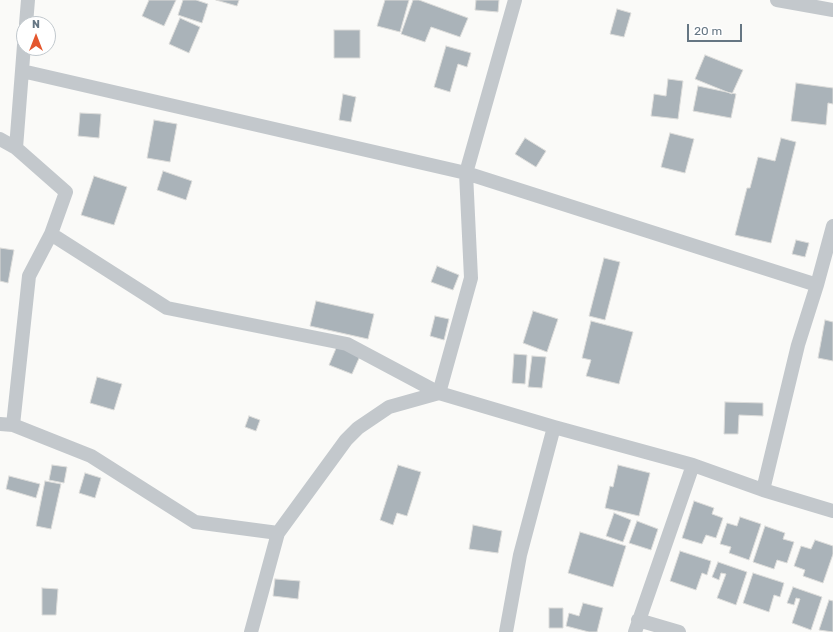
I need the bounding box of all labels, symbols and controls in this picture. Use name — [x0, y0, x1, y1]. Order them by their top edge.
north arrow — [16, 16, 56, 56]
scale bar — [689, 16, 744, 42]
text: N — [32, 18, 40, 31]
text: 20 m — [694, 24, 722, 38]

